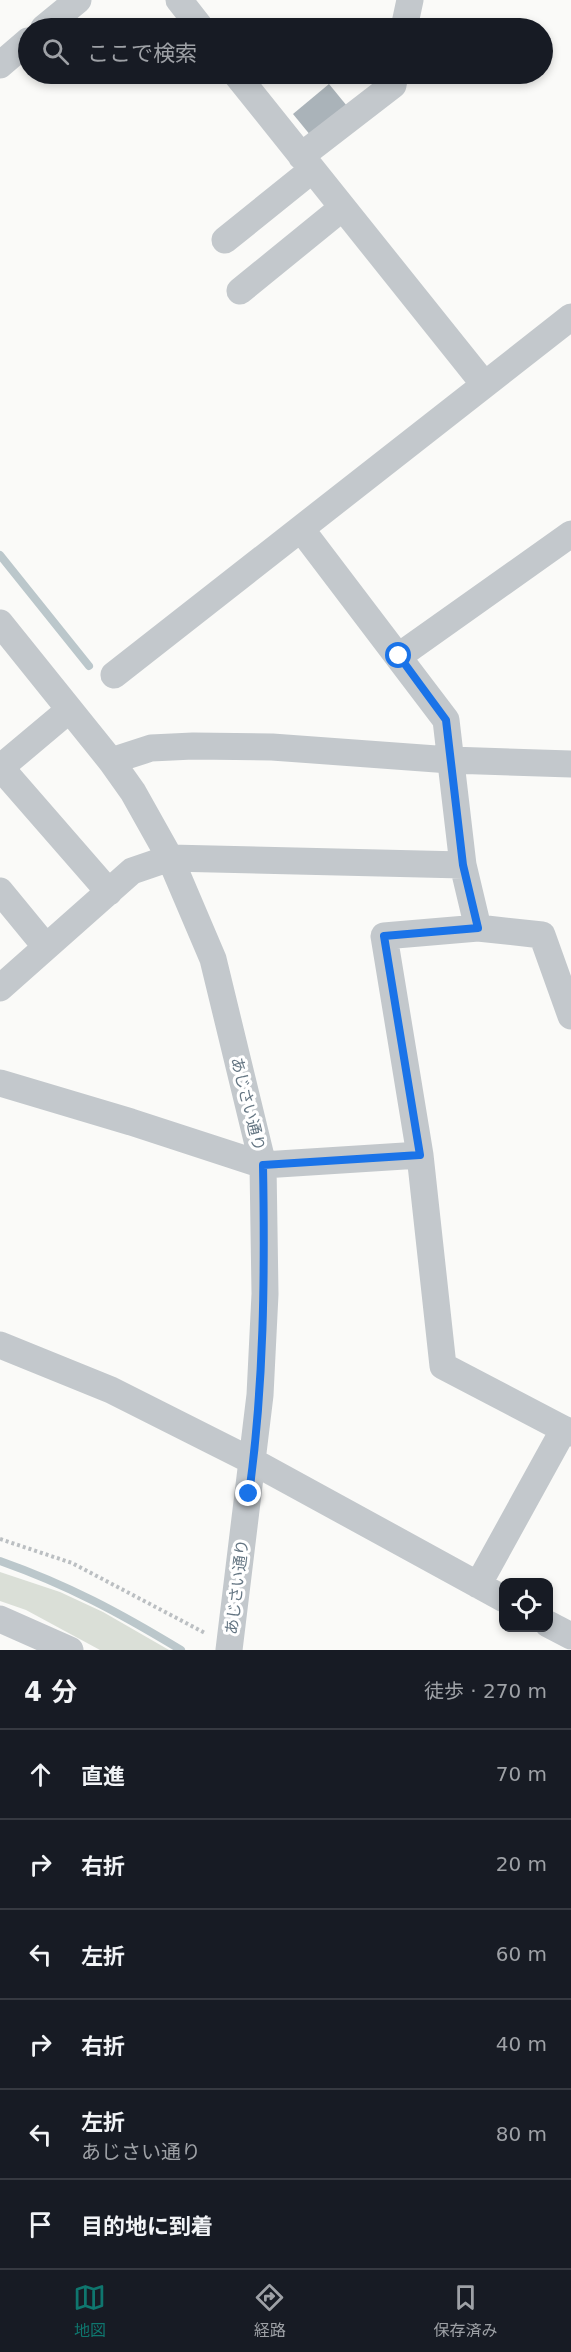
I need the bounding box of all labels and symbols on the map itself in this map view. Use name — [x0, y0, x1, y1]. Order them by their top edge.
route start — [385, 642, 411, 668]
street label: あじさい通り — [227, 1055, 269, 1153]
route end — [235, 1480, 261, 1506]
street label: あじさい通り — [222, 1538, 252, 1636]

